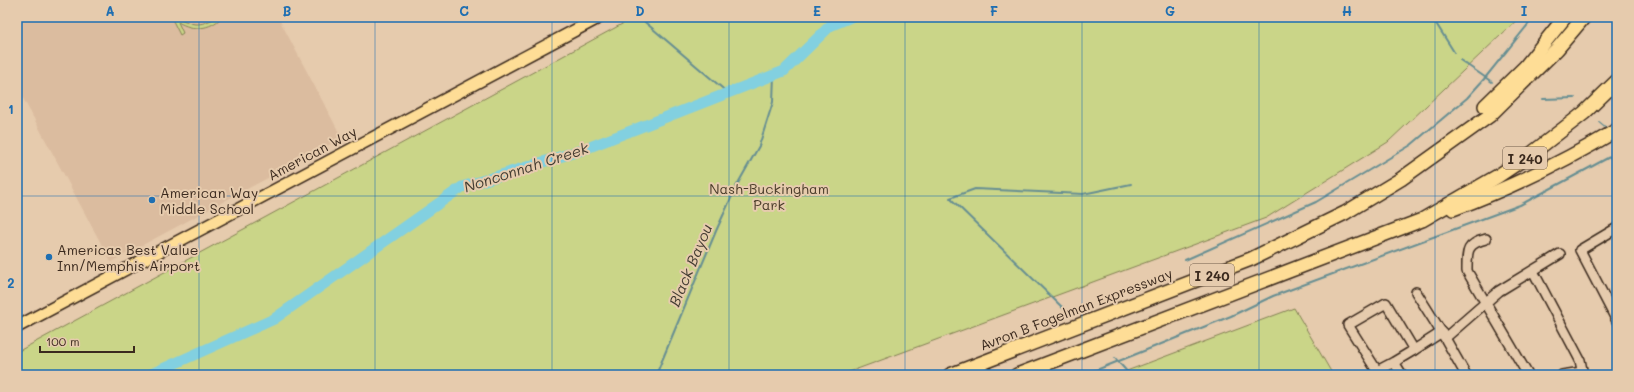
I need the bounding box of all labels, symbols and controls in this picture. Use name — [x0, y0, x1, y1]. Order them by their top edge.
text: A — [105, 2, 115, 19]
text: B — [283, 2, 292, 19]
text: C — [459, 2, 469, 19]
text: D — [635, 2, 645, 19]
text: E — [813, 2, 821, 19]
text: F — [990, 2, 998, 19]
text: G — [1165, 2, 1175, 19]
text: H — [1342, 2, 1352, 19]
text: I — [1521, 2, 1528, 19]
text: 1 — [8, 100, 14, 117]
street label: American Way — [264, 122, 360, 184]
water label: Nonconnah Creek — [461, 137, 592, 197]
road number: I 240 — [1503, 147, 1547, 169]
park label: Nash-Buckingham Park — [709, 179, 829, 214]
place label: American Way Middle School — [160, 183, 258, 218]
marker: American Way Middle School — [147, 195, 157, 205]
water label: Black Bayou — [664, 221, 716, 309]
place label: Americas Best Value Inn/Memphis Airport — [57, 240, 200, 275]
marker: Americas Best Value Inn/Memphis Airport — [44, 252, 54, 262]
street label: Avron B Fogelman Expressway — [977, 263, 1175, 355]
road number: I 240 — [1190, 264, 1234, 286]
text: 2 — [7, 274, 15, 291]
scale bar — [40, 328, 134, 354]
text: 100 m — [46, 333, 80, 349]

